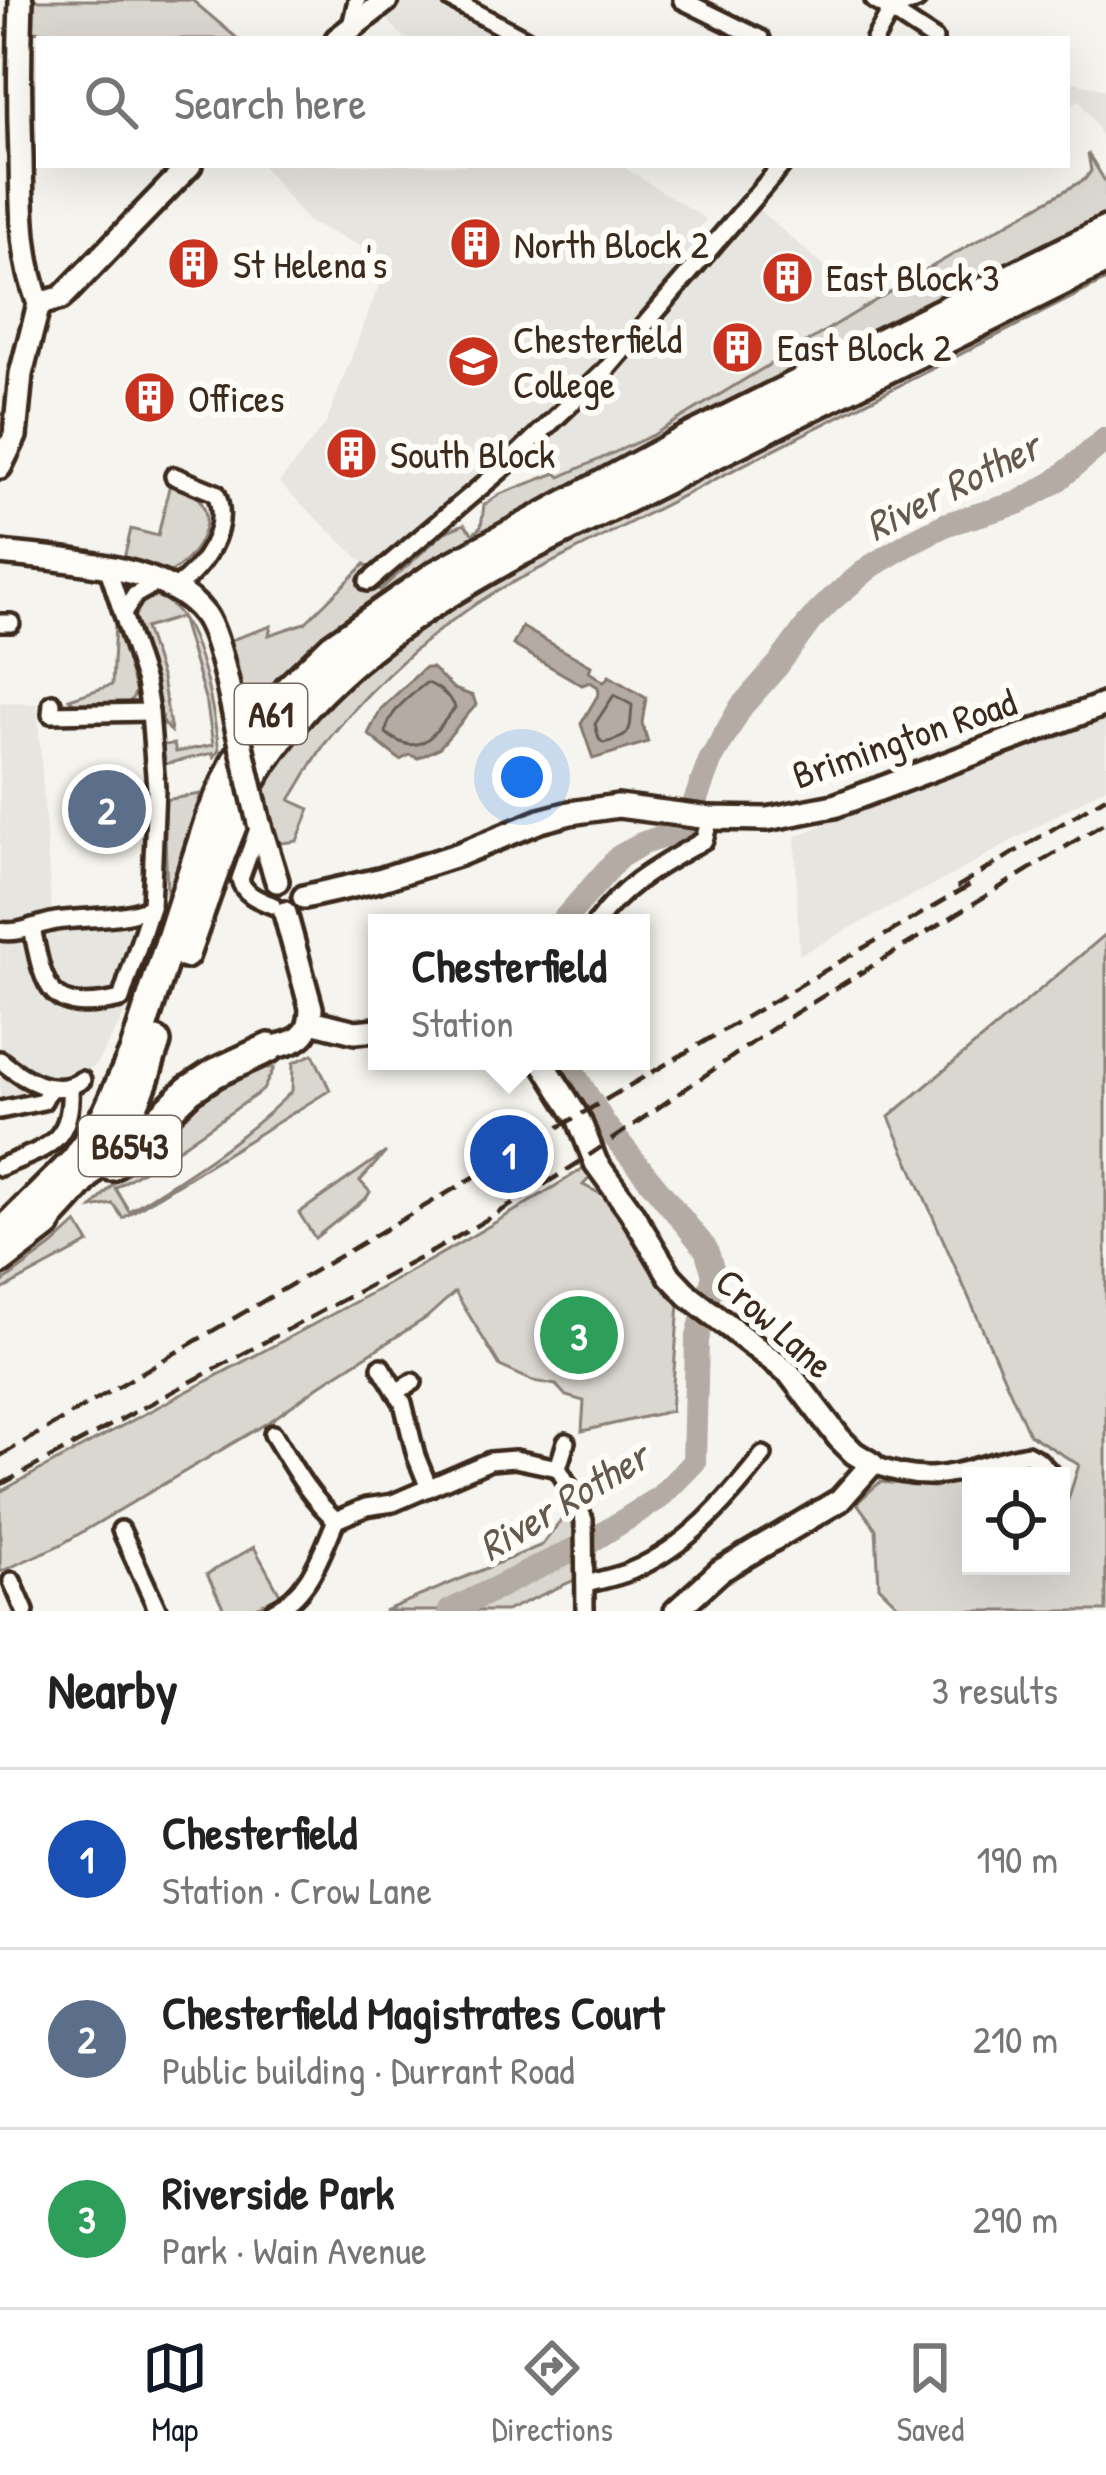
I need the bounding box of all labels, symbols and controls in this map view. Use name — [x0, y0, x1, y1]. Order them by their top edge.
search box — [36, 36, 1070, 168]
icon: search — [78, 69, 144, 135]
text: Search here — [174, 72, 366, 133]
building icon: North Block 2 — [447, 216, 503, 272]
place label: North Block 2 — [514, 217, 709, 270]
building icon: St Helena's — [166, 236, 222, 292]
place label: St Helena's — [233, 237, 387, 290]
building icon: East Block 3 — [759, 249, 815, 305]
place label: East Block 3 — [826, 250, 1000, 303]
place label: Chesterfield College — [513, 312, 682, 410]
building icon: East Block 2 — [710, 319, 766, 375]
place label: East Block 2 — [777, 320, 951, 373]
school or university icon: Chesterfield College — [446, 333, 502, 389]
building icon: Offices — [121, 370, 177, 426]
place label: Offices — [188, 371, 285, 424]
water label: River Rother — [855, 415, 1053, 554]
building icon: South Block — [323, 426, 379, 482]
place label: South Block — [390, 427, 555, 480]
street label: Brimington Road — [785, 674, 1023, 801]
road number: A61 — [235, 684, 307, 744]
your location — [492, 747, 552, 807]
pin: 2 — [68, 764, 146, 854]
popup — [368, 914, 650, 1070]
text: Chesterfield — [412, 935, 606, 996]
text: Station — [412, 996, 514, 1049]
pin: 1 — [470, 1109, 548, 1199]
road number: B6543 — [79, 1116, 181, 1176]
street label: Crow Lane — [705, 1255, 846, 1390]
pin: 3 — [540, 1290, 618, 1380]
water label: River Rother — [467, 1425, 662, 1574]
map controls — [962, 1467, 1070, 1575]
button: locate — [962, 1467, 1070, 1575]
text: Nearby — [48, 1655, 178, 1724]
text: 3 results — [932, 1663, 1058, 1716]
text: Chesterfield — [162, 1802, 357, 1863]
text: 1 — [80, 1832, 94, 1885]
text: 190 m — [977, 1832, 1058, 1885]
text: Station · Crow Lane — [162, 1863, 432, 1916]
text: Chesterfield Magistrates Court — [162, 1982, 664, 2043]
text: 2 — [78, 2012, 96, 2065]
text: 210 m — [973, 2012, 1058, 2065]
text: Public building · Durrant Road — [162, 2043, 574, 2096]
text: Riverside Park — [162, 2162, 394, 2223]
text: 3 — [78, 2192, 96, 2245]
text: 290 m — [972, 2192, 1058, 2245]
text: Park · Wain Avenue — [162, 2223, 427, 2276]
tab: Map — [142, 2335, 208, 2451]
tab: Directions — [492, 2335, 613, 2451]
tab: Saved — [897, 2335, 964, 2451]

